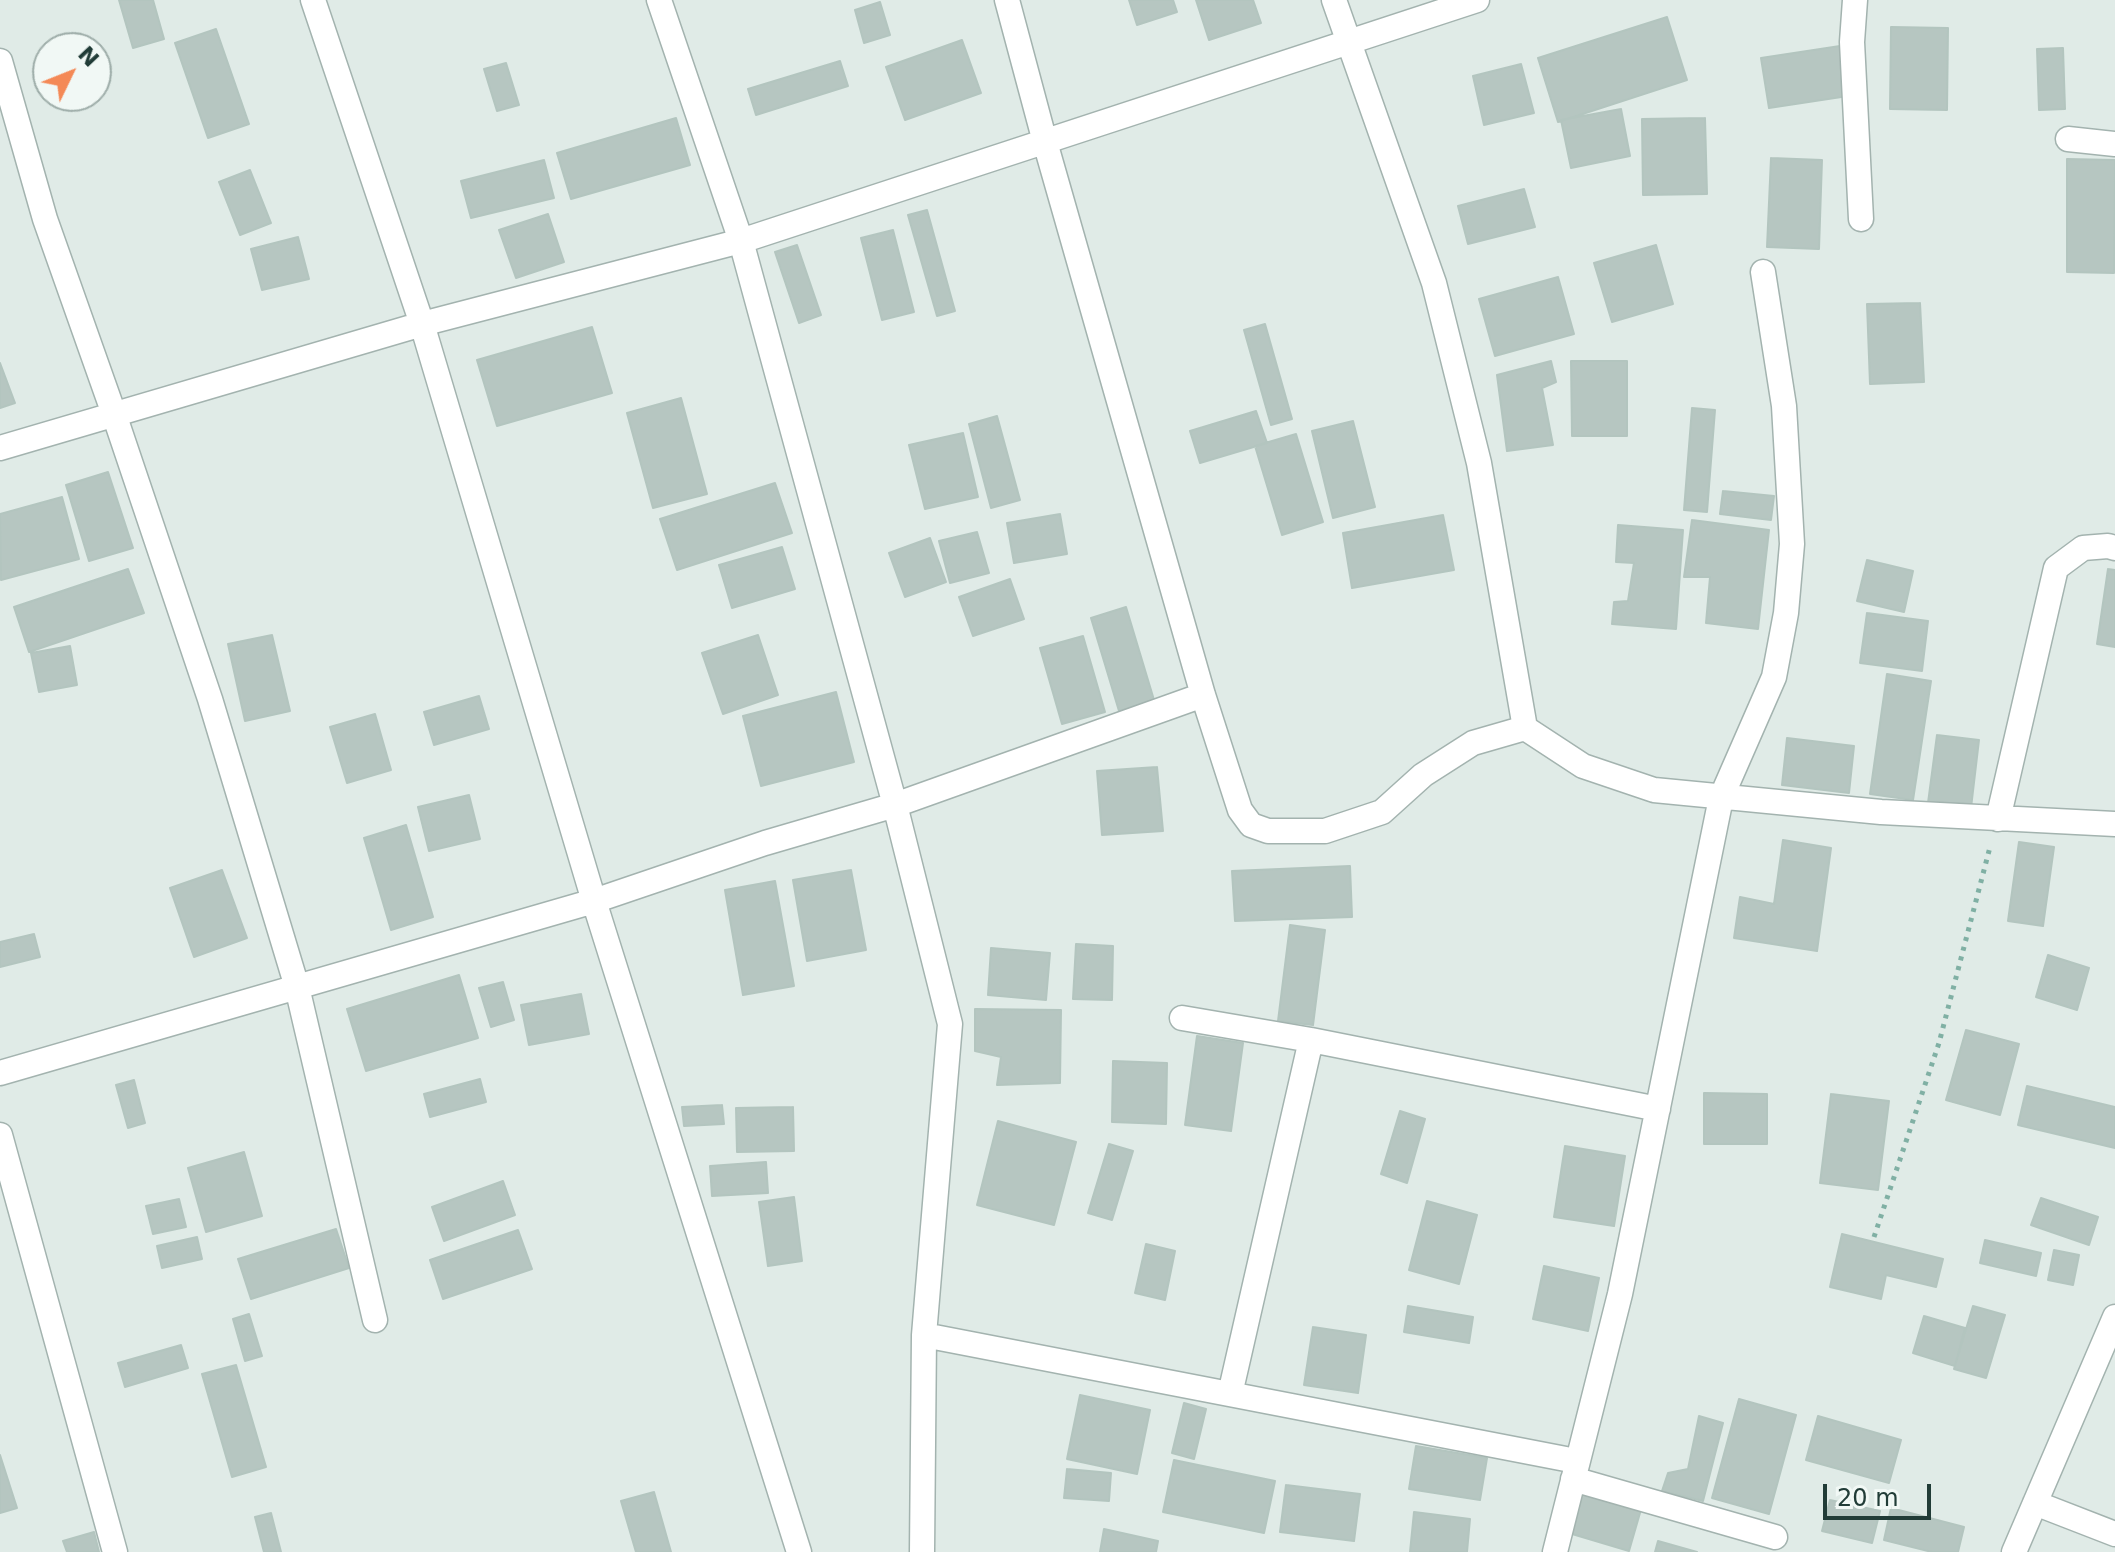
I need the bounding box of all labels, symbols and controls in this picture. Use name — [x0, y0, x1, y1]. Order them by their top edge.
north arrow — [32, 32, 112, 112]
text: N — [73, 41, 104, 72]
scale bar — [1827, 1468, 1935, 1518]
text: 20 m — [1837, 1484, 1899, 1512]

